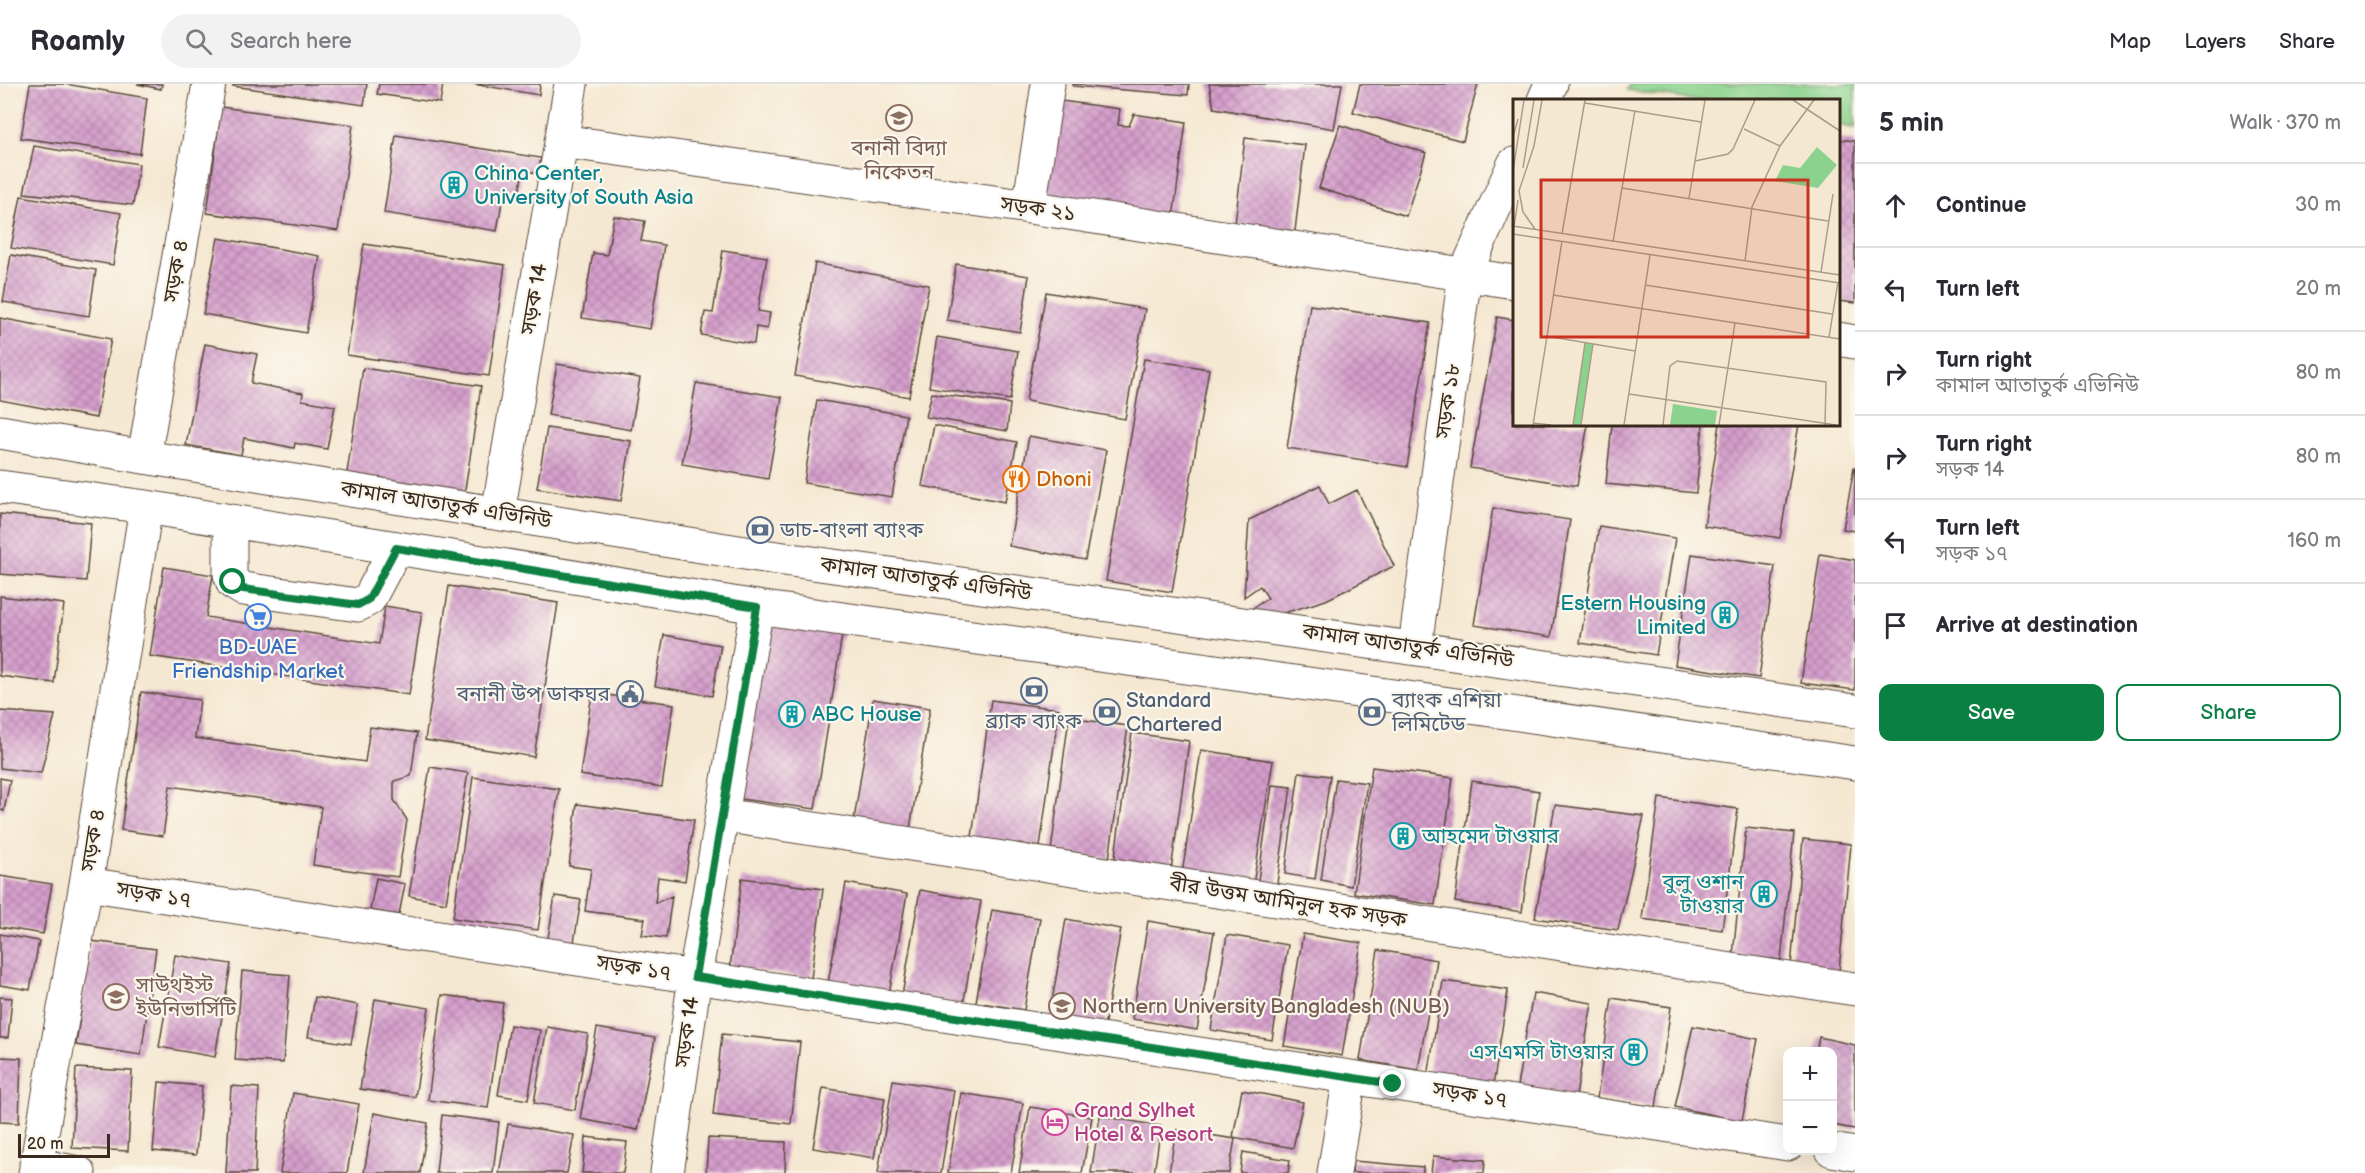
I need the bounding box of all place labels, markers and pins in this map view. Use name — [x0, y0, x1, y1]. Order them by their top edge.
school or university icon: বনানী বিদ্যা নিকেতন — [884, 103, 914, 133]
place label: বনানী বিদ্যা নিকেতন — [850, 136, 947, 185]
place label: China Center, University of South Asia — [474, 161, 694, 210]
building icon: China Center, University of South Asia — [439, 170, 469, 200]
restaurant icon: Dhoni — [1001, 464, 1031, 494]
place label: Dhoni — [1036, 467, 1092, 492]
bank icon: ডাচ-বাংলা ব্যাংক — [745, 515, 775, 545]
place label: ডাচ-বাংলা ব্যাংক — [779, 518, 924, 543]
place label: Estern Housing Limited — [1560, 591, 1706, 640]
building icon: Estern Housing Limited — [1710, 600, 1740, 630]
supermarket icon: BD-UAE Friendship Market — [243, 602, 273, 632]
place label: BD-UAE Friendship Market — [172, 635, 345, 684]
bank icon: ব্র্যাক ব্যাংক — [1019, 676, 1049, 706]
public building icon: বনানী উপ ডাকঘর — [615, 679, 645, 709]
place label: বনানী উপ ডাকঘর — [456, 682, 610, 707]
place label: Standard Chartered — [1126, 688, 1222, 737]
place label: ব্যাংক এশিয়া লিমিটেড — [1391, 688, 1502, 737]
bank icon: Standard Chartered — [1092, 697, 1122, 727]
bank icon: ব্যাংক এশিয়া লিমিটেড — [1357, 697, 1387, 727]
building icon: ABC House — [777, 699, 807, 729]
place label: ABC House — [812, 702, 921, 727]
place label: ব্র্যাক ব্যাংক — [985, 709, 1083, 734]
building icon: আহমেদ টাওয়ার — [1388, 821, 1418, 851]
place label: আহমেদ টাওয়ার — [1421, 824, 1560, 849]
place label: বুলু ওশান টাওয়ার — [1661, 870, 1744, 919]
building icon: বুলু ওশান টাওয়ার — [1749, 879, 1779, 909]
place label: সাউথইস্ট ইউনিভার্সিটি — [135, 973, 237, 1022]
school or university icon: সাউথইস্ট ইউনিভার্সিটি — [101, 982, 131, 1012]
school or university icon: Northern University Bangladesh (NUB) — [1047, 991, 1077, 1021]
place label: Northern University Bangladesh (NUB) — [1082, 994, 1450, 1019]
building icon: এসএমসি টাওয়ার — [1619, 1037, 1649, 1067]
place label: এসএমসি টাওয়ার — [1469, 1040, 1614, 1065]
place label: Grand Sylhet Hotel & Resort — [1074, 1098, 1214, 1147]
hotel icon: Grand Sylhet Hotel & Resort — [1040, 1107, 1070, 1137]

